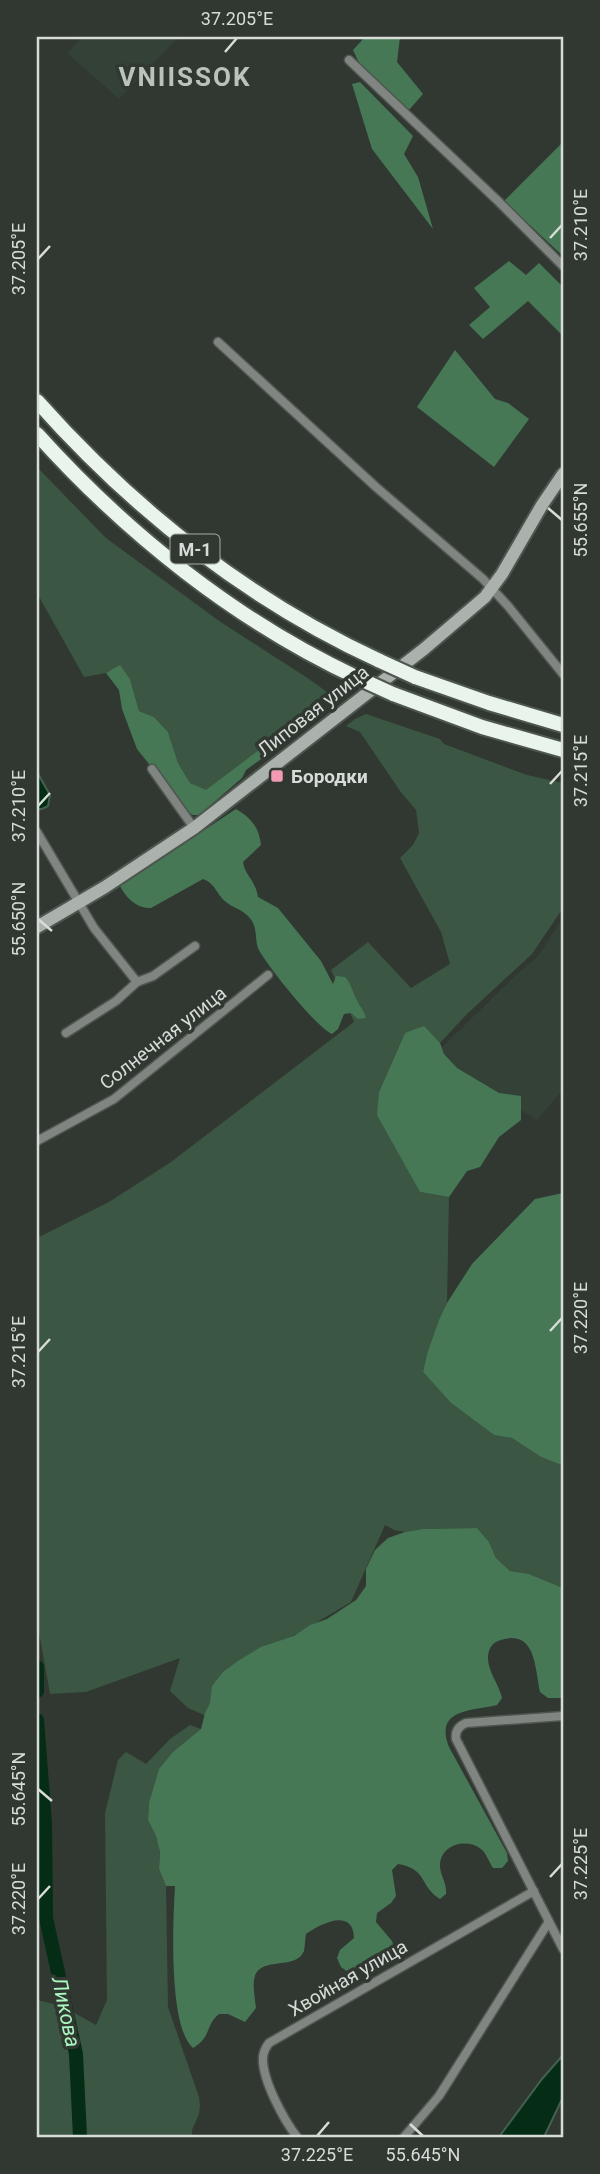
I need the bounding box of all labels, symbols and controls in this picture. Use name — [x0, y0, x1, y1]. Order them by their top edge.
text: 37.205°E — [201, 8, 273, 29]
district label: VNIISSOK — [118, 62, 252, 92]
text: 37.210°E — [570, 189, 591, 261]
text: 37.205°E — [8, 223, 29, 295]
text: 55.655°N — [570, 483, 591, 557]
road number: М-1 — [170, 534, 220, 564]
street label: Липовая улица — [253, 660, 373, 762]
text: 37.215°E — [570, 735, 591, 807]
place label: Бородки — [291, 765, 368, 788]
marker: Бородки — [269, 768, 285, 784]
text: 37.210°E — [8, 770, 29, 842]
text: 55.650°N — [8, 882, 29, 956]
street label: Солнечная улица — [95, 982, 231, 1094]
text: 37.220°E — [570, 1282, 591, 1354]
text: 37.215°E — [8, 1316, 29, 1388]
text: 55.645°N — [8, 1752, 29, 1826]
text: 37.225°E — [570, 1828, 591, 1900]
text: 37.220°E — [8, 1863, 29, 1935]
street label: Хвойная улица — [285, 1935, 411, 2021]
water label: Ликова — [47, 1974, 85, 2049]
text: 37.225°E — [281, 2144, 353, 2165]
text: 55.645°N — [386, 2144, 460, 2165]

